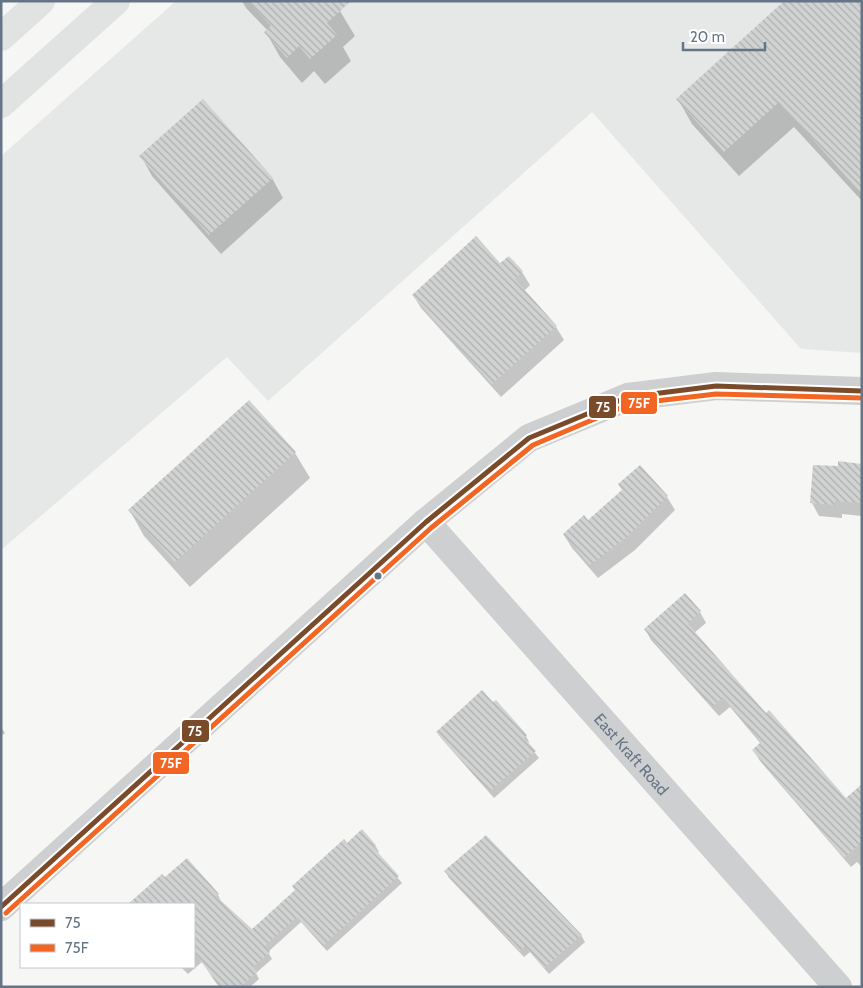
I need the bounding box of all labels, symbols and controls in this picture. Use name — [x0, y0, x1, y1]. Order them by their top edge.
scale bar — [683, 20, 766, 52]
text: 20 m — [690, 28, 725, 46]
line badge: 75F — [620, 391, 658, 415]
text: 75F — [628, 394, 651, 412]
line badge: 75 — [588, 395, 617, 419]
text: 75 — [596, 398, 610, 416]
unlabelled marker — [373, 571, 383, 581]
street label: East Kraft Road — [590, 710, 672, 799]
line badge: 75 — [181, 719, 210, 743]
text: 75 — [188, 722, 202, 740]
line badge: 75F — [152, 751, 190, 775]
text: 75F — [160, 754, 183, 772]
legend — [20, 903, 195, 968]
text: 75 — [65, 914, 81, 932]
text: 75F — [65, 939, 89, 957]

